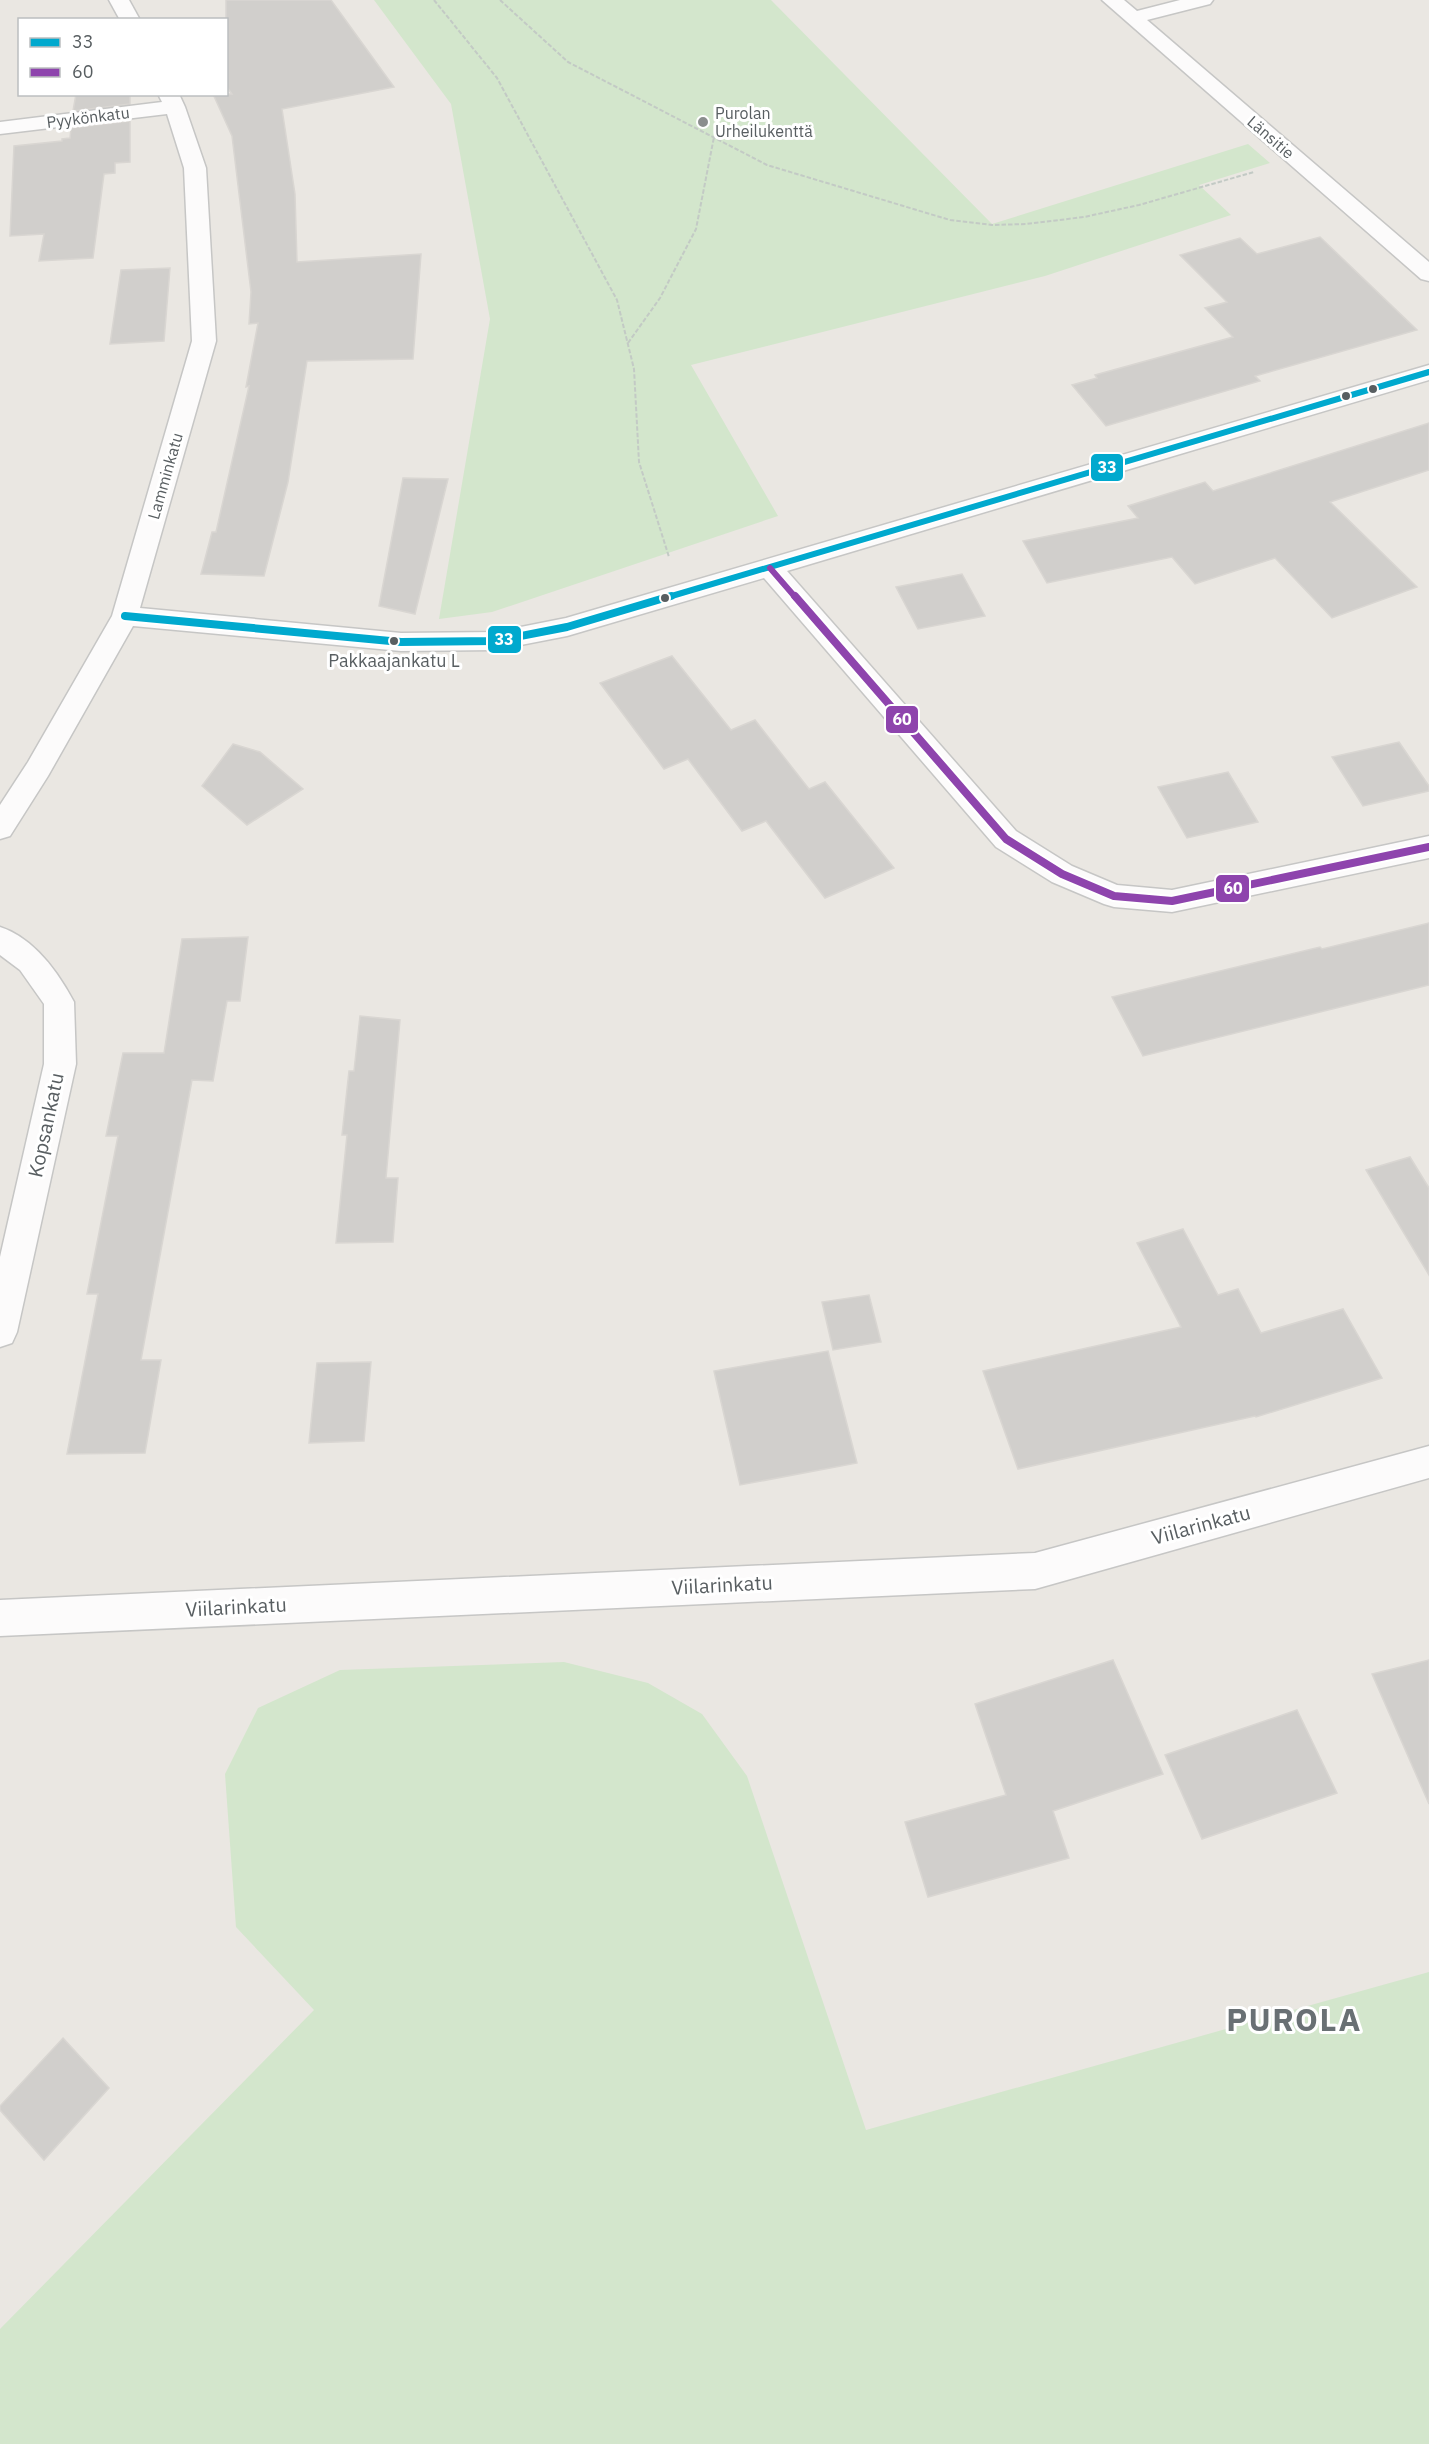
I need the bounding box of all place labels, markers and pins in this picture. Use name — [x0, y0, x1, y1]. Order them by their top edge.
place label: Purolan Urheilukenttä — [715, 103, 813, 141]
marker: Purolan Urheilukenttä — [696, 115, 710, 129]
unlabelled marker — [1367, 383, 1379, 395]
unlabelled marker — [1340, 390, 1352, 402]
unlabelled marker — [659, 592, 671, 604]
marker: Pakkaajankatu L — [388, 635, 400, 647]
place label: Pakkaajankatu L — [328, 649, 460, 672]

